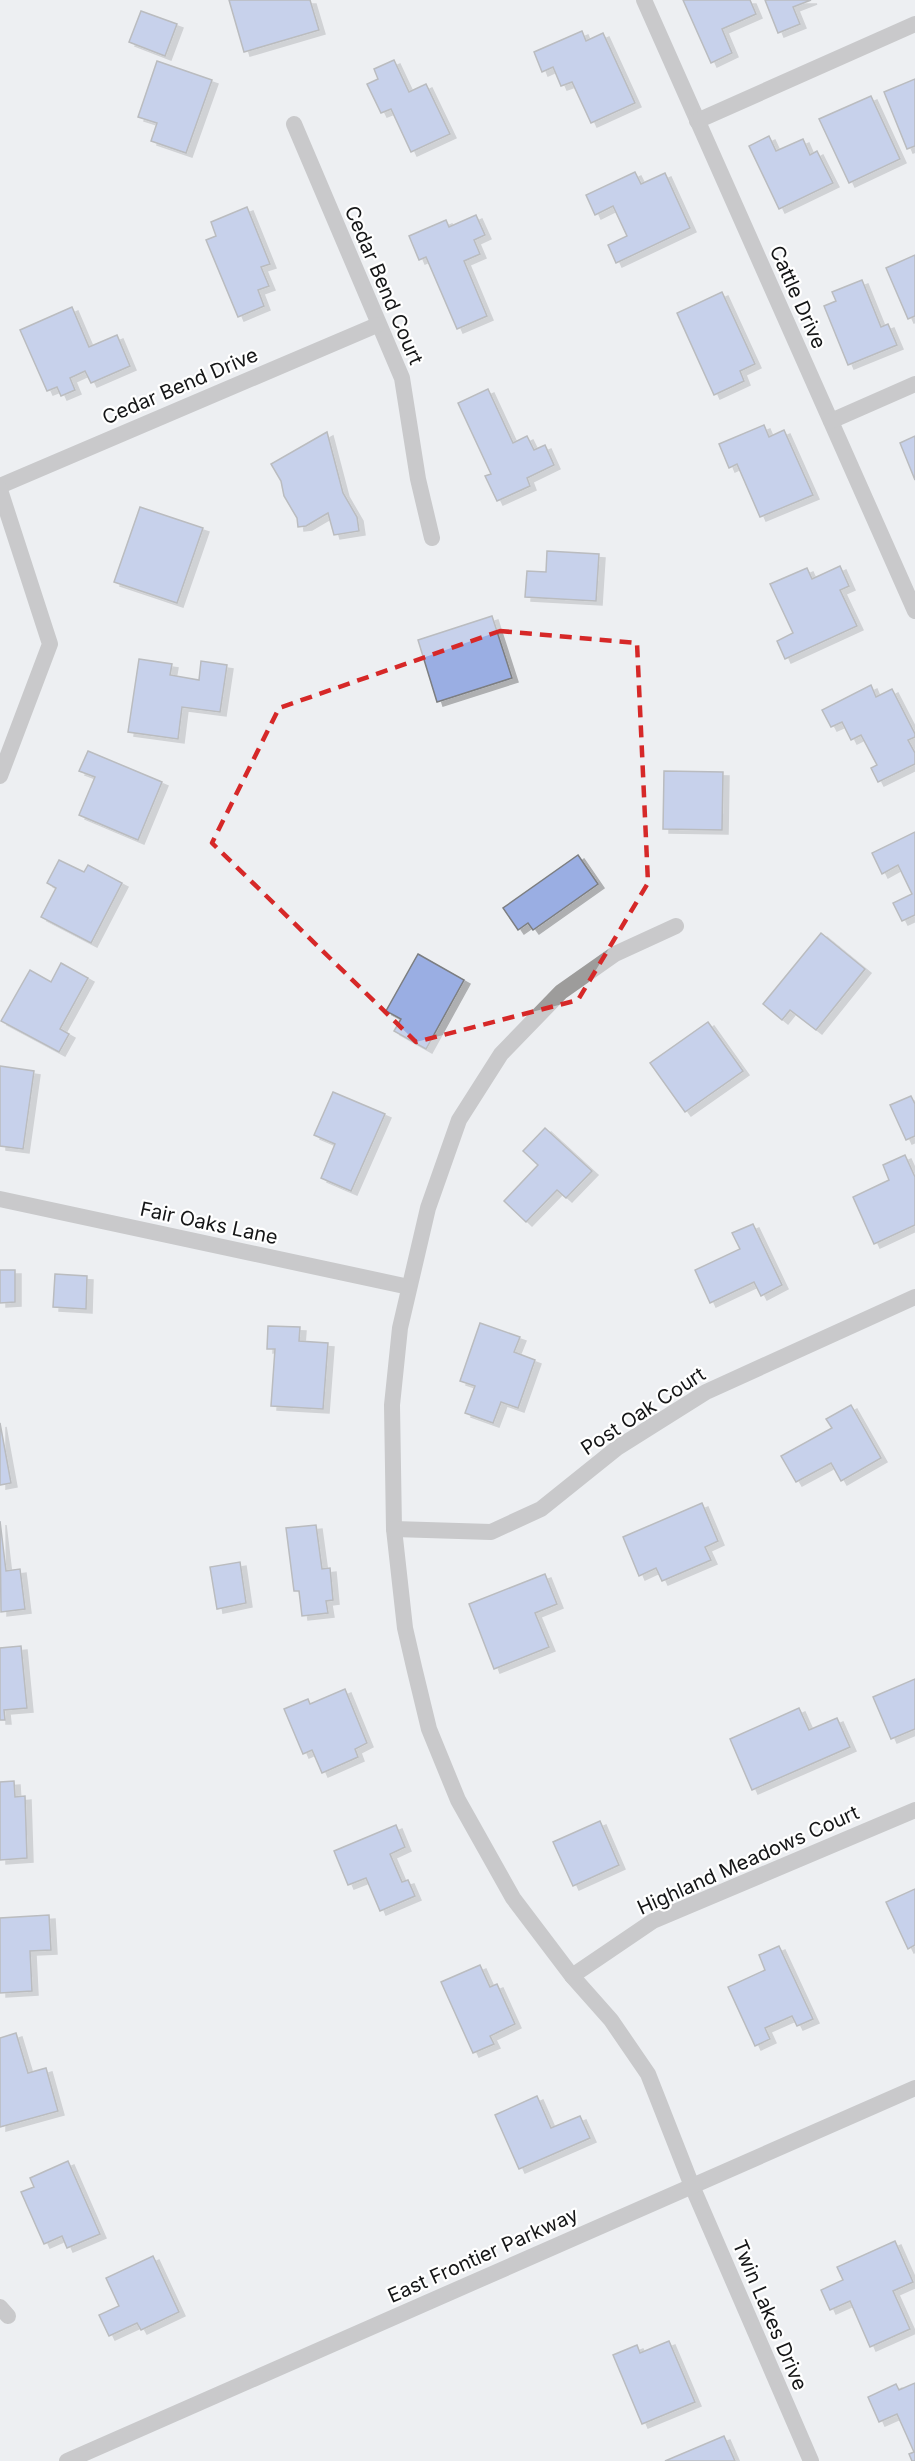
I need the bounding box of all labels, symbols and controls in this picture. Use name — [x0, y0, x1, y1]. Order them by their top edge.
street label: Cedar Bend Court — [340, 202, 428, 368]
street label: Cattle Drive — [765, 242, 831, 352]
street label: Cedar Bend Drive — [98, 342, 262, 430]
street label: Fair Oaks Lane — [138, 1197, 280, 1249]
street label: Post Oak Court — [576, 1362, 710, 1460]
street label: Highland Meadows Court — [634, 1800, 863, 1920]
street label: East Frontier Parkway — [384, 2202, 582, 2308]
street label: Twin Lakes Drive — [728, 2236, 812, 2394]

